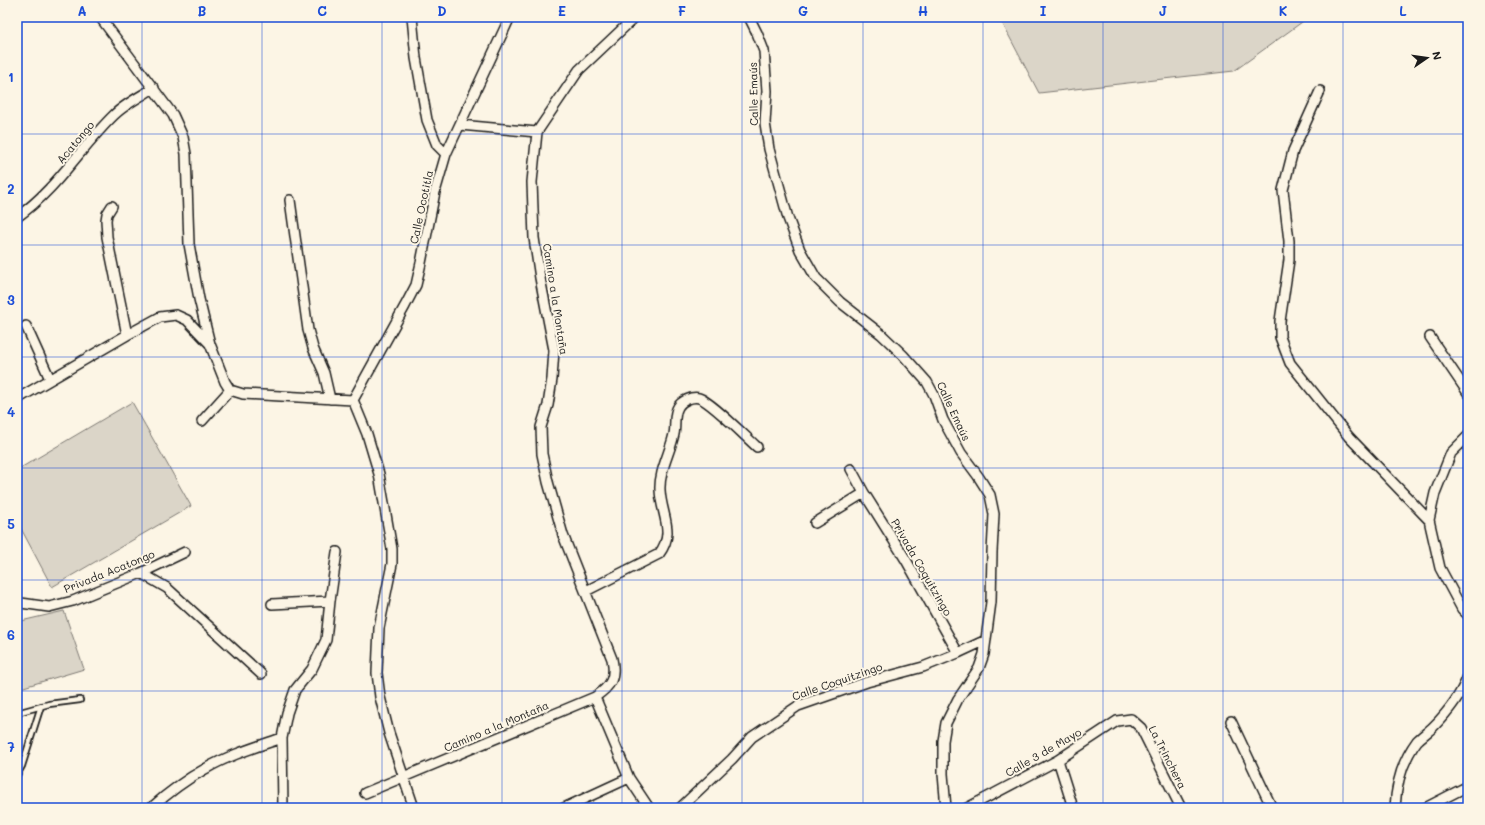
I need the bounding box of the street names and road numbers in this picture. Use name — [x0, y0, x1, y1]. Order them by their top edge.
street label: Calle Emaús — [745, 62, 761, 126]
street label: Acatongo — [53, 117, 98, 166]
street label: Calle Ocotitla — [406, 169, 436, 245]
street label: Camino a la Montaña — [540, 242, 572, 356]
street label: Calle Emaús — [934, 379, 974, 443]
street label: Privada Coquitzingo — [888, 516, 956, 619]
street label: Privada Acatongo — [61, 546, 157, 596]
street label: Calle Coquitzingo — [790, 658, 885, 704]
street label: Camino a la Montaña — [441, 697, 551, 755]
street label: La Trinchera — [1146, 723, 1190, 791]
street label: Calle 3 de Mayo — [1002, 724, 1084, 780]

